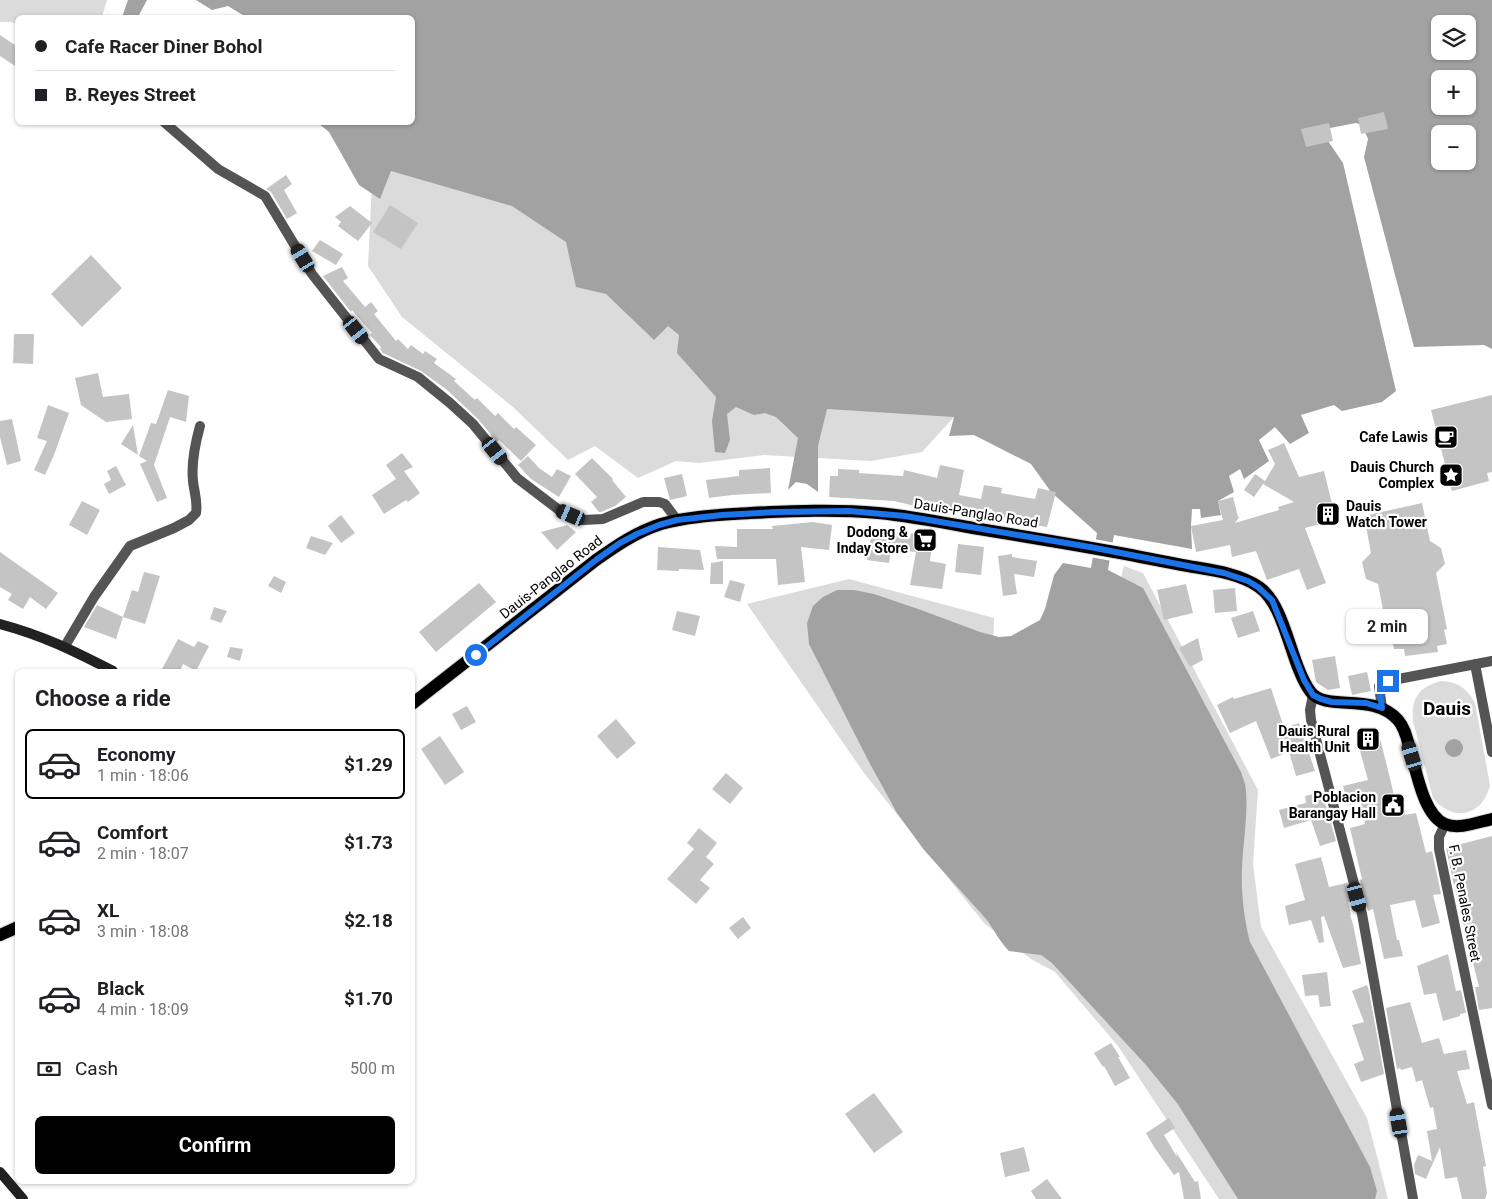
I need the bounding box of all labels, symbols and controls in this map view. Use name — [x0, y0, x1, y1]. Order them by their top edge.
map controls — [1431, 15, 1476, 170]
button: layers — [1431, 15, 1476, 60]
text: Cafe Racer Diner Bohol — [65, 35, 263, 58]
button: + — [1431, 70, 1476, 115]
text: B. Reyes Street — [65, 83, 196, 106]
button: − — [1431, 125, 1476, 170]
car — [288, 241, 317, 275]
car — [340, 314, 371, 346]
cafe icon: Cafe Lawis — [1433, 424, 1459, 450]
place label: Cafe Lawis — [1359, 429, 1428, 445]
car — [479, 435, 510, 467]
place label: Dauis Church Complex — [1350, 459, 1435, 491]
place icon: Dauis Church Complex — [1438, 462, 1464, 488]
street label: Dauis-Panglao Road — [913, 495, 1039, 531]
place label: Dauis Watch Tower — [1346, 498, 1427, 530]
building icon: Dauis Watch Tower — [1315, 501, 1341, 527]
car — [554, 502, 587, 528]
place label: Dodong & Inday Store — [837, 524, 909, 556]
supermarket icon: Dodong & Inday Store — [912, 527, 938, 553]
street label: Dauis-Panglao Road — [497, 532, 605, 622]
callout: 2 min — [1347, 608, 1429, 644]
text: 2 min — [1367, 617, 1407, 636]
route start — [465, 644, 487, 666]
route end — [1377, 670, 1399, 692]
text: Choose a ride — [35, 686, 171, 711]
district label: Dauis — [1423, 697, 1471, 720]
place label: Dauis Rural Health Unit — [1278, 723, 1350, 755]
building icon: Dauis Rural Health Unit — [1355, 726, 1381, 752]
car — [1400, 739, 1423, 773]
icon: car — [37, 742, 82, 787]
text: Economy — [97, 743, 176, 766]
text: $1.29 — [344, 753, 393, 776]
text: 1 min · 18:06 — [97, 766, 189, 785]
place label: Poblacion Barangay Hall — [1289, 789, 1376, 821]
public building icon: Poblacion Barangay Hall — [1380, 792, 1406, 818]
icon: car — [37, 820, 82, 865]
text: Comfort — [97, 821, 168, 844]
text: $1.73 — [344, 831, 393, 854]
street label: F. B. Penales Street — [1446, 843, 1484, 963]
text: 2 min · 18:07 — [97, 844, 189, 863]
car — [1345, 881, 1368, 913]
icon: car — [37, 898, 82, 943]
text: XL — [97, 899, 119, 922]
text: $2.18 — [344, 909, 393, 932]
text: 3 min · 18:08 — [97, 922, 189, 941]
icon: car — [37, 976, 82, 1021]
text: Black — [97, 977, 144, 1000]
text: $1.70 — [344, 987, 393, 1010]
text: 4 min · 18:09 — [97, 1000, 189, 1019]
icon: cash — [35, 1055, 63, 1083]
text: Cash — [75, 1057, 118, 1080]
text: 500 m — [350, 1059, 395, 1078]
car — [1389, 1107, 1408, 1139]
button: Confirm — [35, 1116, 395, 1174]

